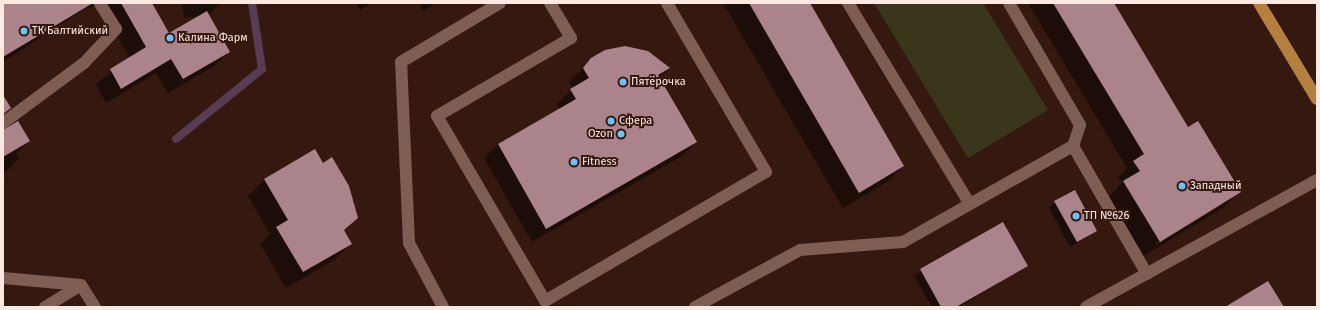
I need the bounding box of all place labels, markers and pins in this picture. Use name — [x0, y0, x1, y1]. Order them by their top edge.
place label: ТК Балтийский — [32, 24, 108, 38]
marker: ТК Балтийский — [19, 26, 29, 36]
place label: Калина Фарм — [178, 31, 248, 45]
marker: Калина Фарм — [165, 33, 175, 43]
place label: Пятёрочка — [631, 75, 686, 89]
marker: Пятёрочка — [618, 77, 628, 87]
place label: Сфера — [619, 114, 652, 128]
marker: Сфера — [606, 116, 616, 126]
place label: Ozon — [588, 127, 613, 141]
marker: Ozon — [616, 129, 626, 139]
place label: Fitness — [582, 155, 617, 169]
marker: Fitness — [569, 157, 579, 167]
place label: Западный — [1190, 179, 1242, 193]
marker: Западный — [1177, 181, 1187, 191]
place label: ТП №626 — [1084, 209, 1129, 223]
marker: ТП №626 — [1071, 211, 1081, 221]

